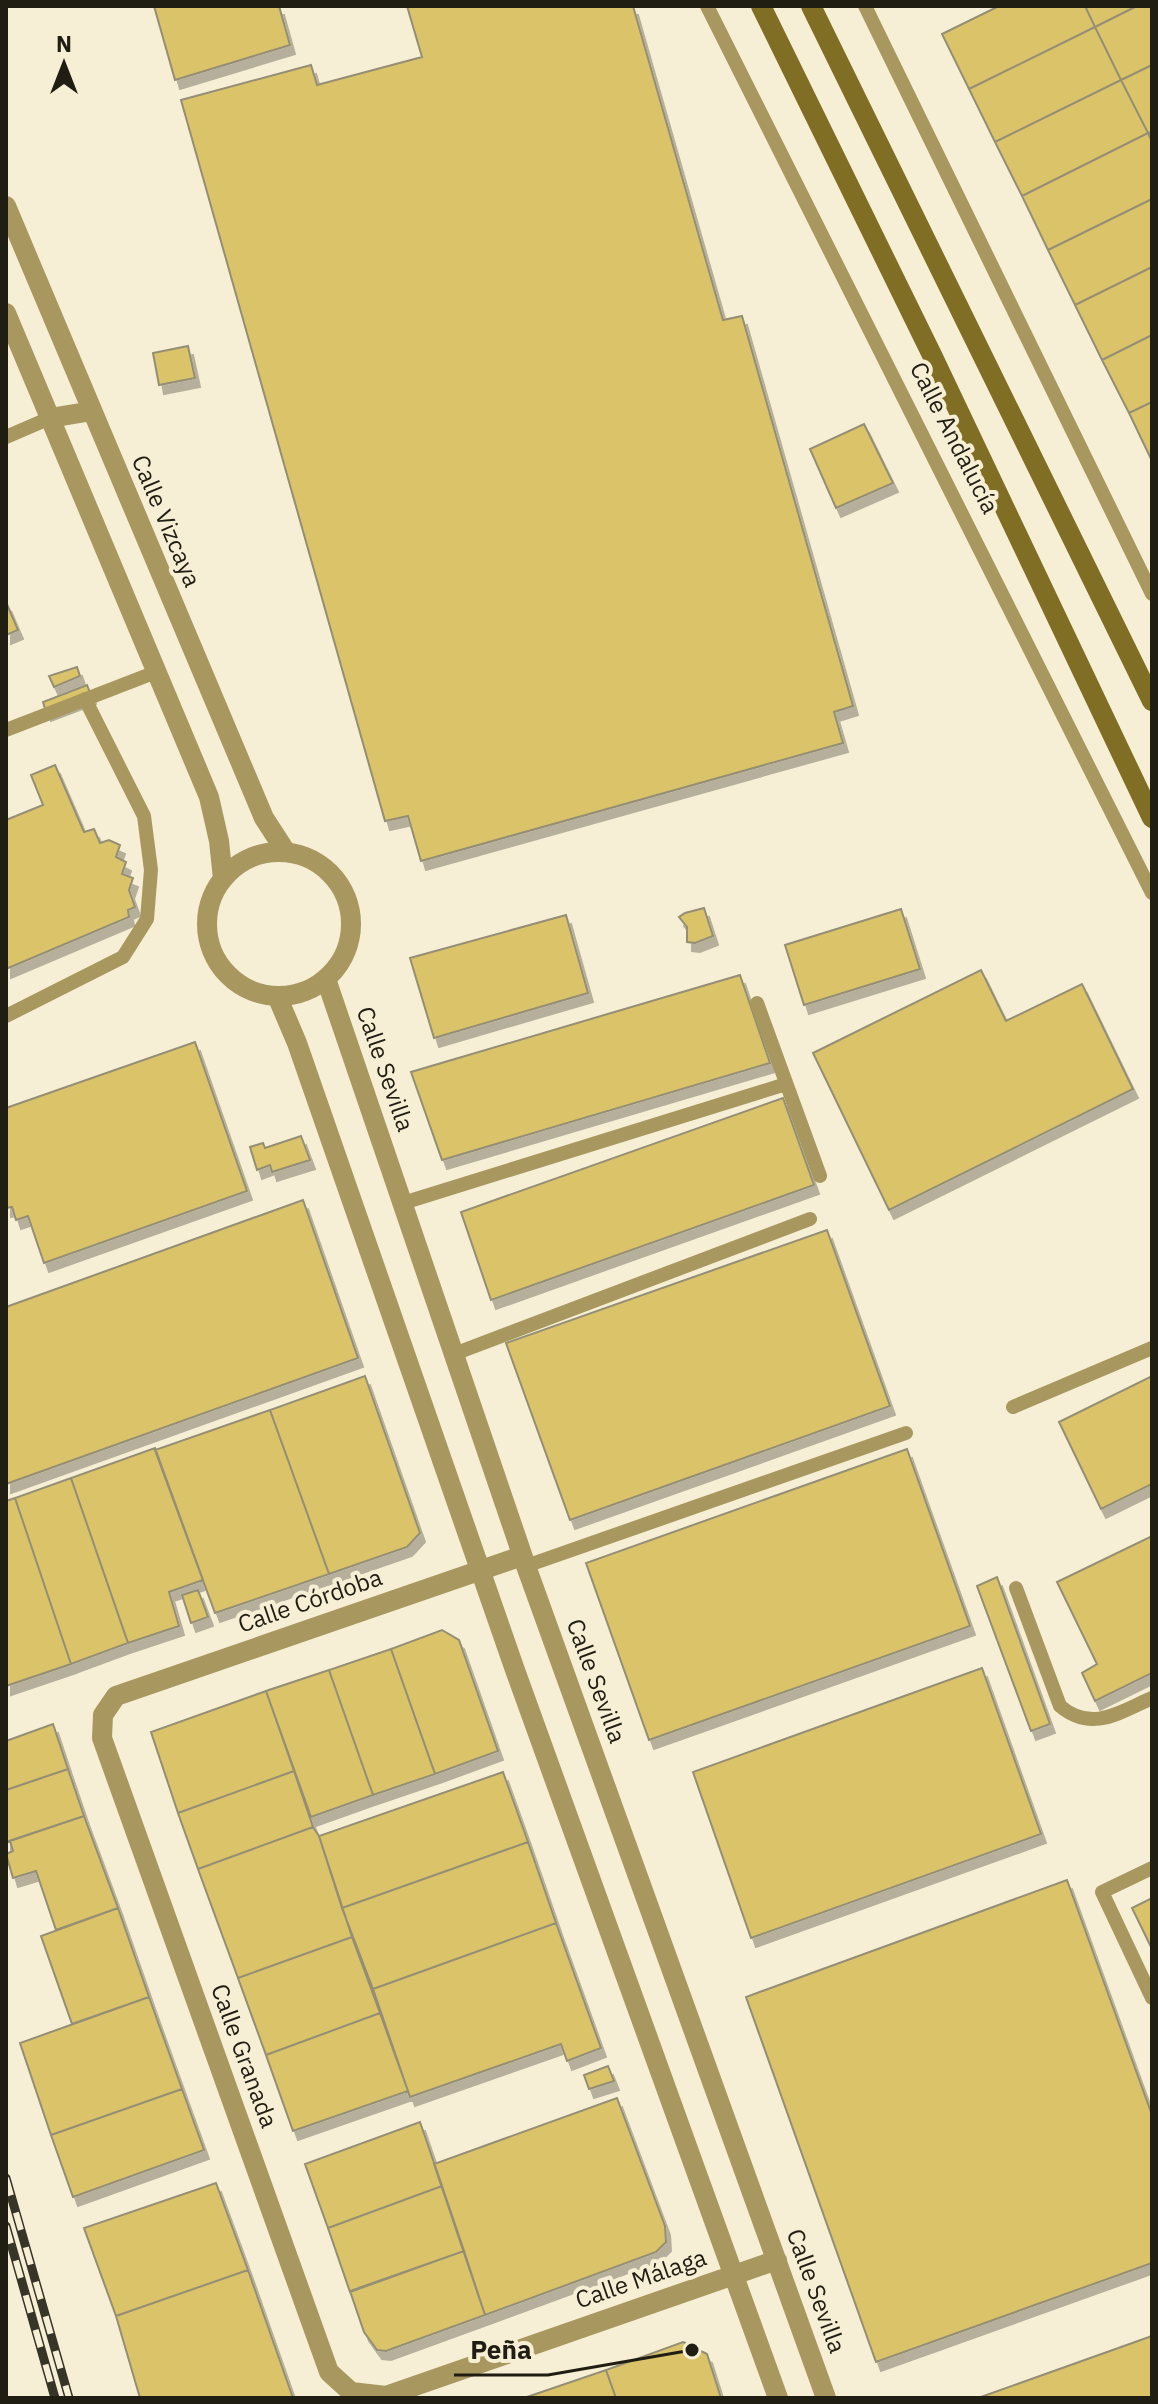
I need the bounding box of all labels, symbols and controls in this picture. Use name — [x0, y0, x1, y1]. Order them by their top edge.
north arrow — [24, 24, 104, 104]
text: N — [56, 29, 72, 58]
street label: Calle Andalucía — [903, 356, 1007, 519]
street label: Calle Vizcaya — [125, 450, 209, 592]
street label: Calle Sevilla — [350, 1002, 422, 1136]
street label: Calle Córdoba — [233, 1560, 386, 1640]
street label: Calle Sevilla — [560, 1614, 634, 1747]
street label: Calle Granada — [204, 1979, 286, 2132]
street label: Calle Sevilla — [780, 2224, 854, 2357]
street label: Calle Málaga — [571, 2241, 711, 2315]
callout: Peña — [454, 2325, 548, 2375]
text: Peña — [470, 2332, 532, 2366]

